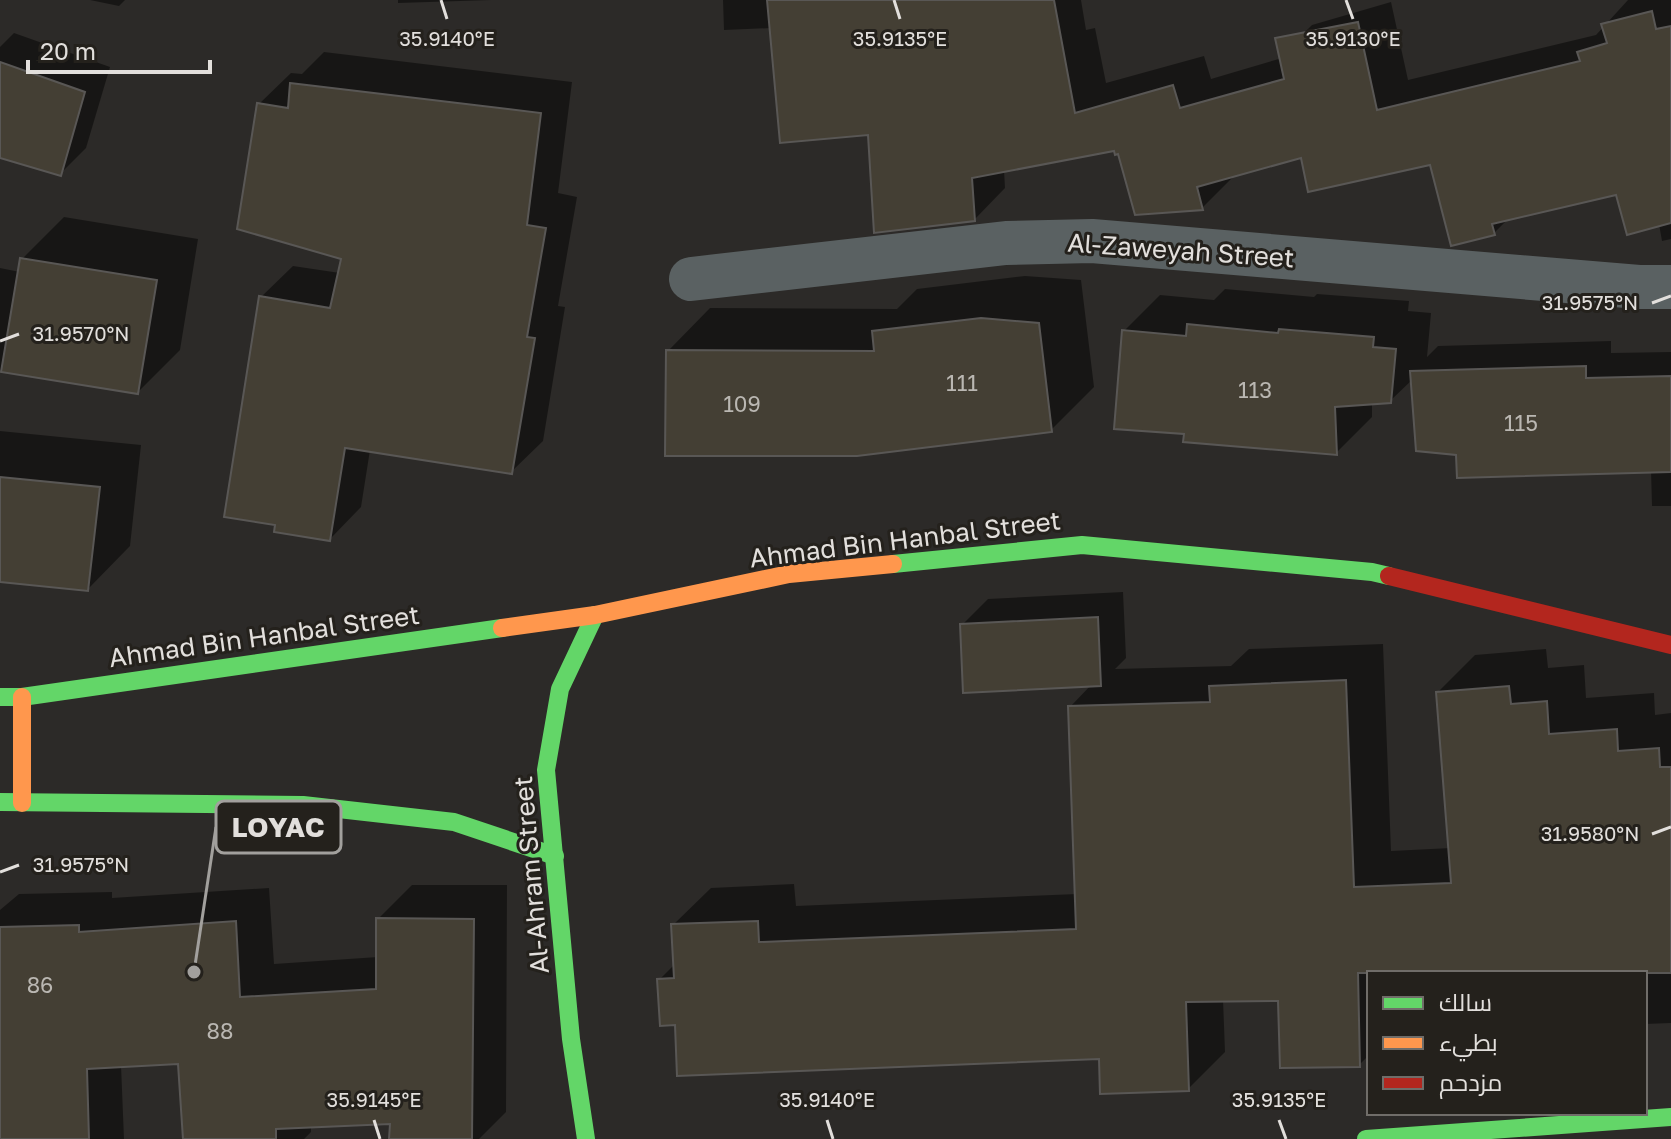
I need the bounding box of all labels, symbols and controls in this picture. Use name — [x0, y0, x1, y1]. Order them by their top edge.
scale bar — [28, 24, 210, 74]
text: 35.9140°E — [399, 26, 495, 50]
text: 35.9135°E — [853, 26, 947, 50]
text: 35.9130°E — [1305, 26, 1401, 50]
text: 20 m — [40, 36, 96, 65]
street label: Al-Zaweyah Street — [1067, 227, 1295, 273]
text: 31.9575°N — [1542, 290, 1638, 314]
text: 31.9570°N — [32, 321, 130, 345]
house number: 111 — [946, 369, 978, 396]
house number: 113 — [1238, 376, 1272, 403]
house number: 109 — [723, 390, 761, 417]
house number: 115 — [1504, 409, 1538, 436]
street label: Ahmad Bin Hanbal Street — [748, 505, 1062, 573]
street label: Ahmad Bin Hanbal Street — [107, 599, 421, 673]
street label: Al-Ahram Street — [507, 775, 555, 975]
callout: LOYAC — [216, 801, 341, 853]
text: LOYAC — [231, 810, 325, 843]
text: 31.9580°N — [1541, 821, 1639, 845]
text: 31.9575°N — [33, 852, 129, 876]
house number: 86 — [27, 971, 53, 998]
legend — [1367, 971, 1647, 1115]
text: سالك — [1439, 987, 1492, 1016]
house number: 88 — [207, 1017, 233, 1044]
text: بطيء — [1439, 1027, 1498, 1062]
text: مزدحم — [1439, 1067, 1502, 1099]
text: 35.9145°E — [327, 1087, 421, 1111]
text: 35.9140°E — [779, 1087, 875, 1111]
text: 35.9135°E — [1232, 1087, 1326, 1111]

